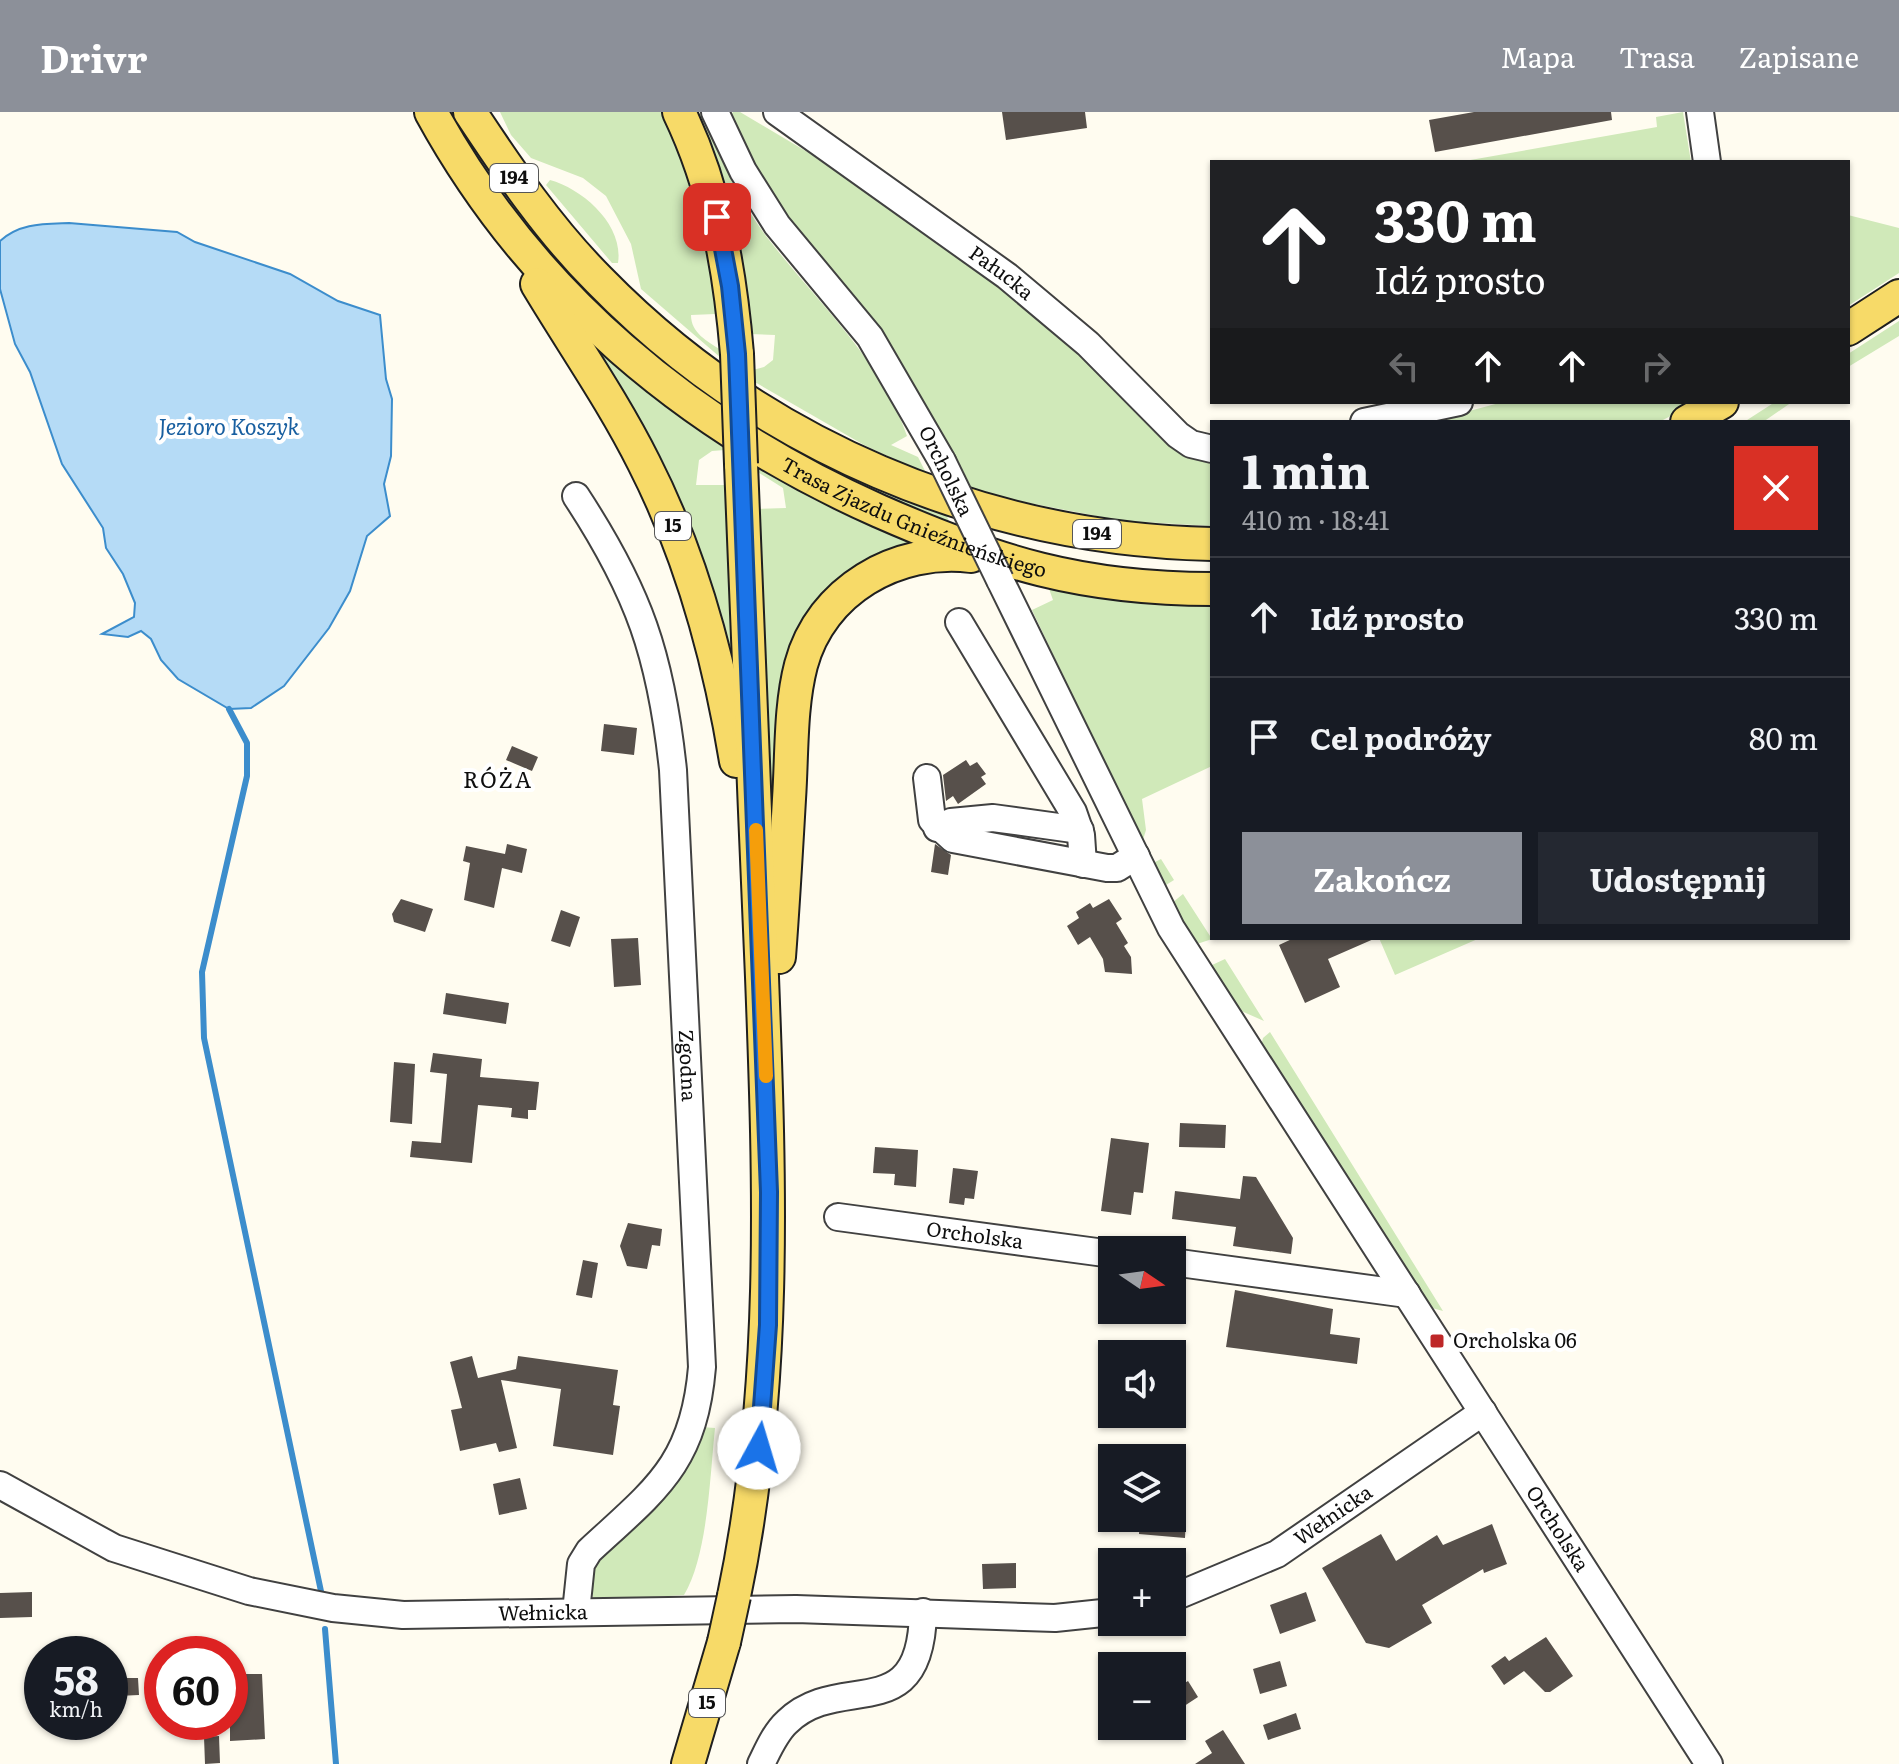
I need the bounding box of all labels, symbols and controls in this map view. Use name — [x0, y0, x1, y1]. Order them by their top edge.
text: Drivr — [40, 28, 147, 85]
text: Mapa — [1500, 35, 1575, 77]
text: Trasa — [1619, 35, 1695, 77]
text: Zapisane — [1739, 35, 1859, 77]
road number: 194 — [490, 164, 538, 192]
text: 330 m — [1374, 176, 1537, 259]
pin — [683, 183, 751, 251]
icon: ahead — [1242, 192, 1346, 296]
icon: arrive — [695, 195, 739, 239]
street label: Pałucka — [964, 237, 1042, 306]
text: Idź prosto — [1374, 252, 1546, 305]
icon: left — [1382, 344, 1426, 388]
icon: ahead — [1466, 344, 1510, 388]
icon: ahead — [1550, 344, 1594, 388]
icon: right — [1634, 344, 1678, 388]
water label: Jezioro Koszyk — [158, 409, 300, 442]
street label: Orcholska — [913, 420, 983, 521]
text: 1 min — [1242, 433, 1370, 504]
button: close — [1734, 446, 1818, 530]
street label: Trasa Zjazdu Gnieźnieńskiego — [777, 448, 1050, 583]
text: 410 m · 18:41 — [1242, 499, 1389, 538]
road number: 15 — [655, 512, 691, 540]
road number: 194 — [1073, 520, 1121, 548]
icon: ahead — [1242, 595, 1286, 639]
text: Idź prosto — [1310, 595, 1464, 639]
text: 330 m — [1734, 595, 1818, 639]
icon: arrive — [1242, 715, 1286, 759]
text: Cel podróży — [1310, 715, 1491, 759]
text: 80 m — [1749, 715, 1818, 759]
district label: RÓŻA — [463, 762, 533, 795]
button: Zakończ — [1242, 832, 1522, 924]
button: Udostępnij — [1538, 832, 1818, 924]
street label: Zgodna — [673, 1029, 706, 1102]
street label: Orcholska — [925, 1212, 1026, 1255]
north arrow — [1098, 1236, 1186, 1324]
map controls — [1098, 1236, 1186, 1740]
place label: Orcholska 06 — [1453, 1324, 1577, 1354]
marker: Orcholska 06 — [1428, 1332, 1446, 1350]
button: sound — [1098, 1340, 1186, 1428]
position arrow — [717, 1406, 801, 1490]
button: layers — [1098, 1444, 1186, 1532]
street label: Wełnicka — [1287, 1476, 1378, 1551]
street label: Orcholska — [1520, 1478, 1598, 1577]
button: + — [1098, 1548, 1186, 1636]
street label: Wełnicka — [498, 1595, 588, 1627]
speed limit sign: 60 — [144, 1636, 248, 1740]
text: 58 — [53, 1648, 99, 1707]
button: − — [1098, 1652, 1186, 1740]
road number: 15 — [689, 1689, 725, 1717]
text: km/h — [49, 1693, 103, 1723]

